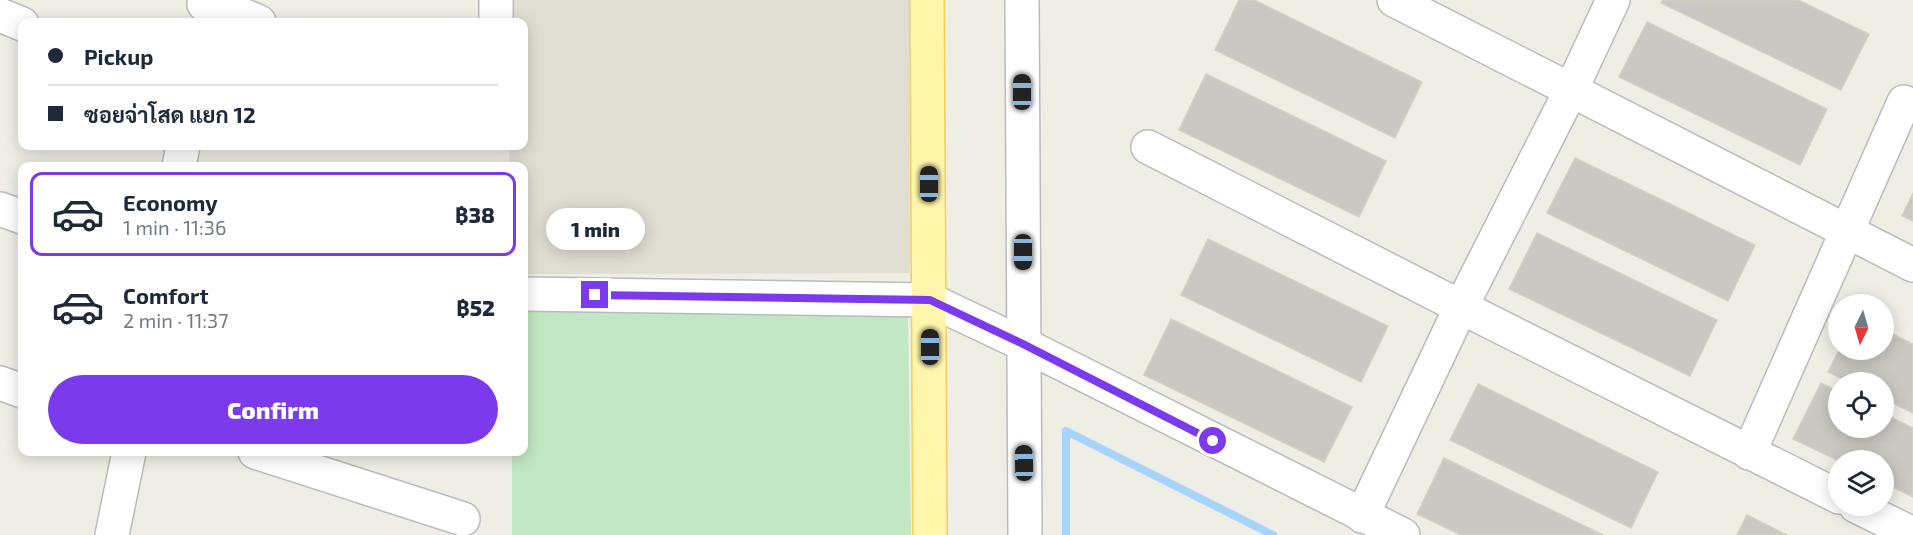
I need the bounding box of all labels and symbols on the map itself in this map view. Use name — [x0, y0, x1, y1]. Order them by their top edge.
car — [1013, 74, 1031, 110]
car — [920, 166, 938, 202]
callout: 1 min — [546, 208, 644, 250]
car — [1014, 234, 1032, 270]
route end — [581, 281, 608, 308]
north arrow — [1828, 294, 1894, 360]
car — [921, 329, 939, 365]
route start — [1199, 427, 1226, 454]
car — [1015, 445, 1033, 481]

